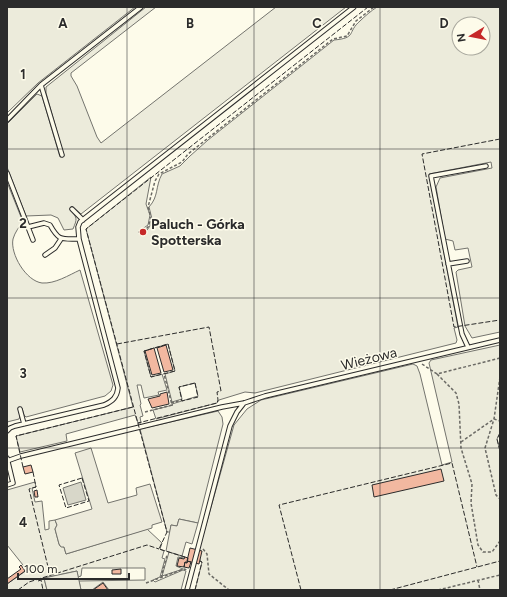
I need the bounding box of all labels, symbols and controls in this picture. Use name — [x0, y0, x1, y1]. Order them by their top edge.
text: A — [58, 16, 68, 31]
text: B — [186, 16, 194, 31]
text: C — [312, 16, 322, 31]
text: D — [439, 16, 449, 31]
north arrow — [451, 16, 491, 56]
text: N — [455, 32, 469, 43]
text: 1 — [20, 67, 26, 82]
text: 2 — [19, 216, 27, 231]
place label: Paluch - Górka Spotterska — [151, 216, 245, 249]
marker: Paluch - Górka Spotterska — [138, 227, 148, 237]
street label: Wieżowa — [339, 344, 399, 374]
text: 3 — [19, 366, 27, 381]
text: 4 — [19, 515, 27, 530]
scale bar — [18, 555, 129, 581]
text: 100 m — [24, 562, 58, 576]

